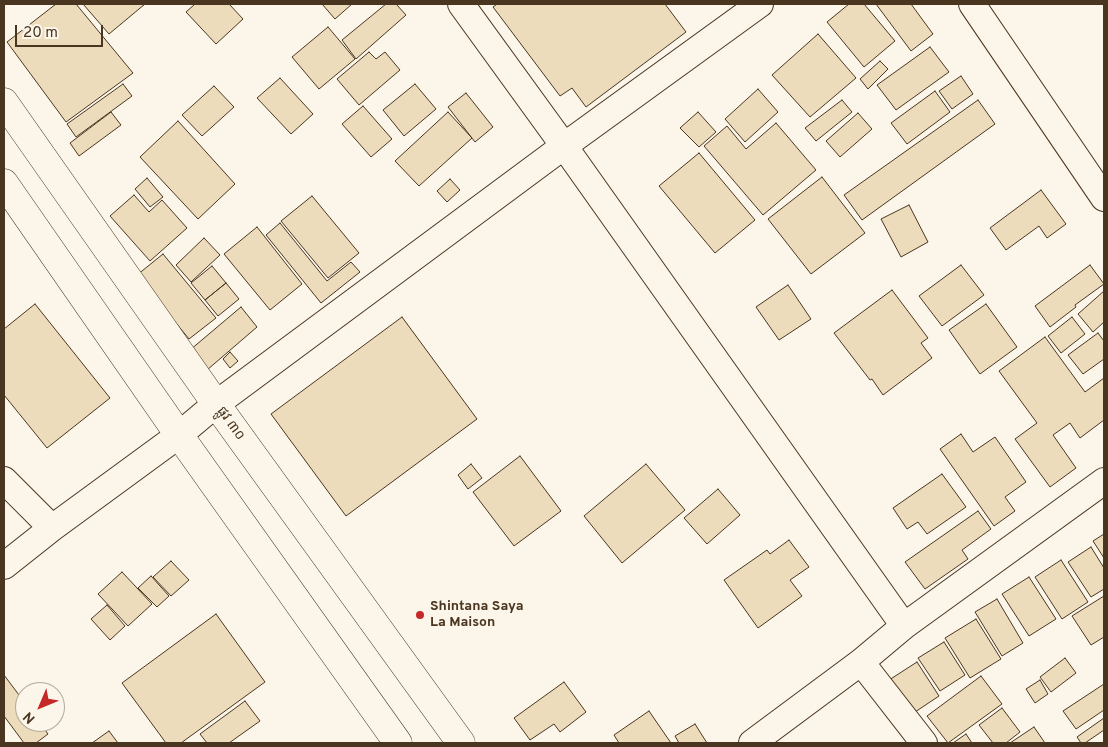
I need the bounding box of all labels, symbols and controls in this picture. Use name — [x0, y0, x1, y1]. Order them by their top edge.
scale bar — [18, 15, 105, 47]
text: 20 m — [23, 24, 58, 43]
street label: ផ្លូវ ៣០ — [212, 404, 248, 444]
place label: Shintana Saya La Maison — [430, 599, 524, 632]
marker: Shintana Saya La Maison — [414, 609, 426, 621]
north arrow — [15, 682, 65, 732]
text: N — [20, 708, 39, 727]

